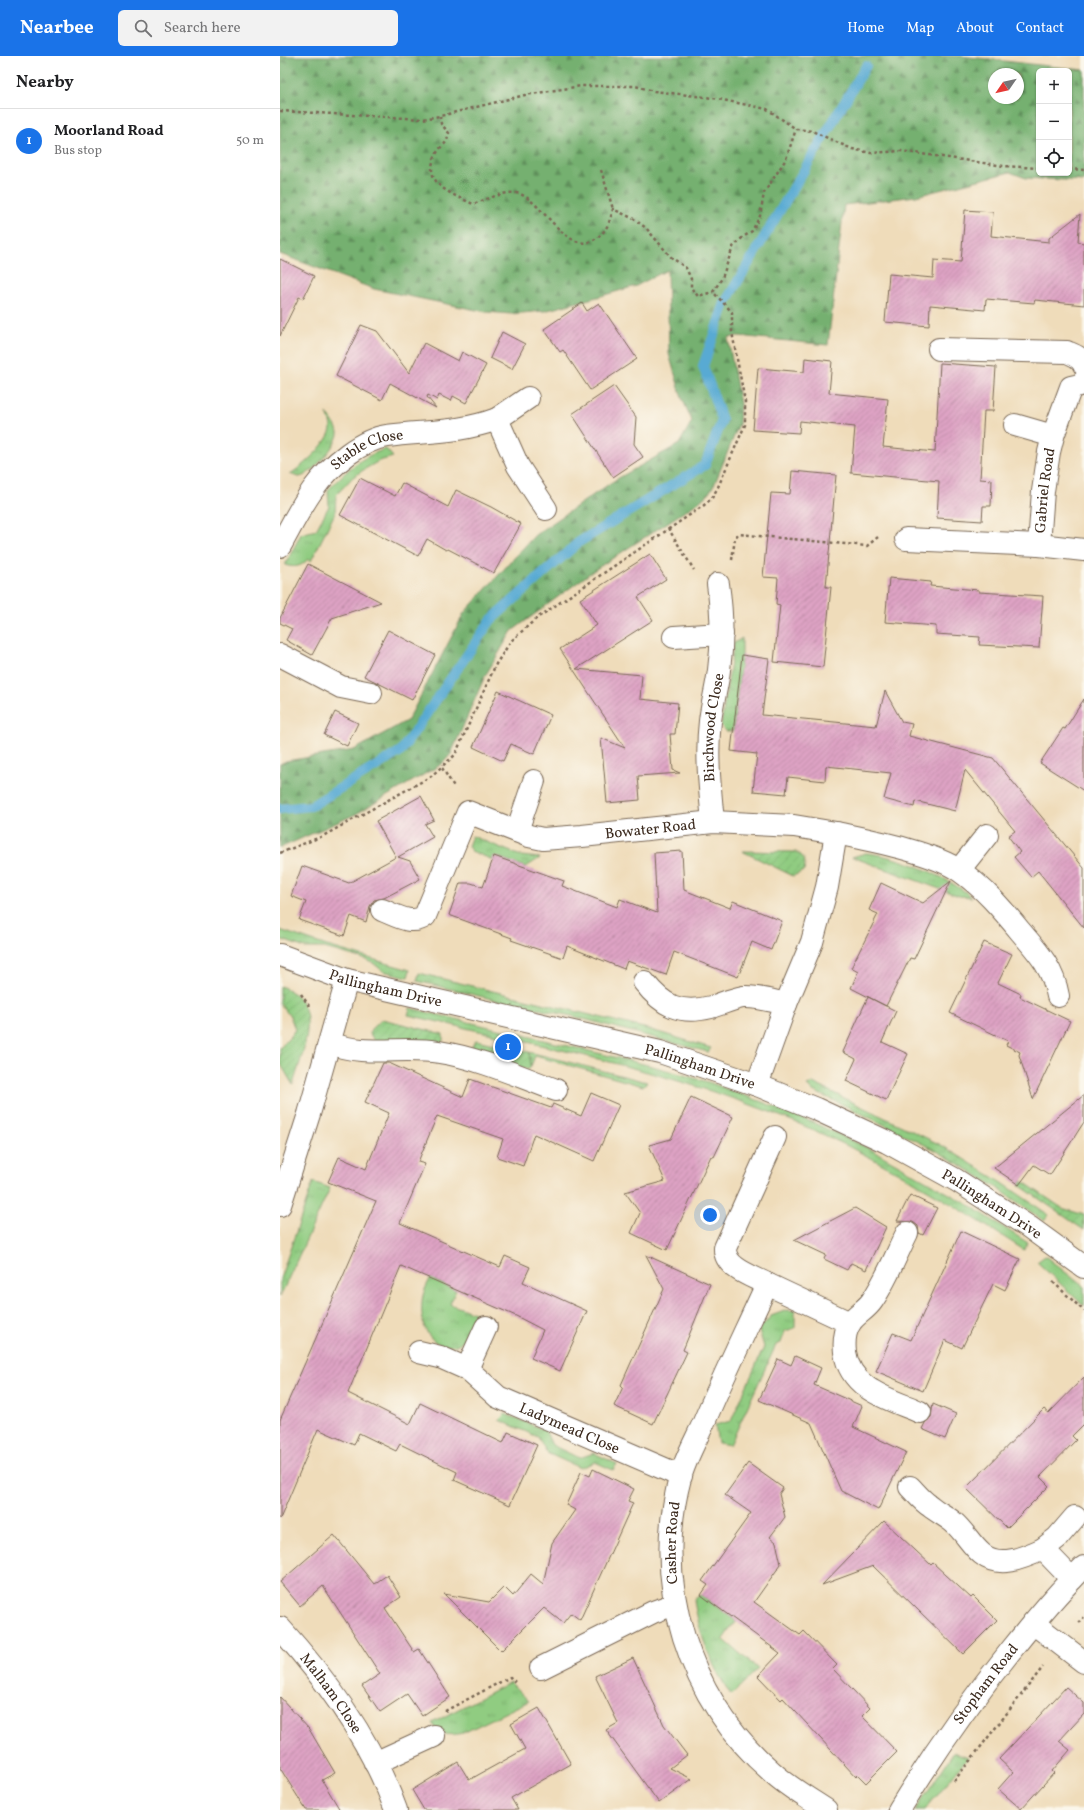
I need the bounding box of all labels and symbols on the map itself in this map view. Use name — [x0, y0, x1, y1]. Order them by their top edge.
north arrow — [988, 68, 1024, 104]
street label: Stable Close — [326, 425, 404, 476]
street label: Gabriel Road — [1031, 446, 1062, 534]
street label: Birchwood Close — [699, 672, 730, 783]
street label: Bowater Road — [604, 815, 697, 845]
street label: Pallingham Drive — [326, 965, 444, 1014]
pin: 1 — [495, 1032, 521, 1062]
street label: Pallingham Drive — [642, 1040, 758, 1096]
street label: Pallingham Drive — [937, 1165, 1046, 1245]
your location — [700, 1205, 720, 1225]
street label: Ladymead Close — [516, 1398, 623, 1460]
street label: Casher Road — [662, 1500, 687, 1585]
street label: Stopham Road — [949, 1640, 1024, 1729]
street label: Malham Close — [294, 1649, 366, 1738]

